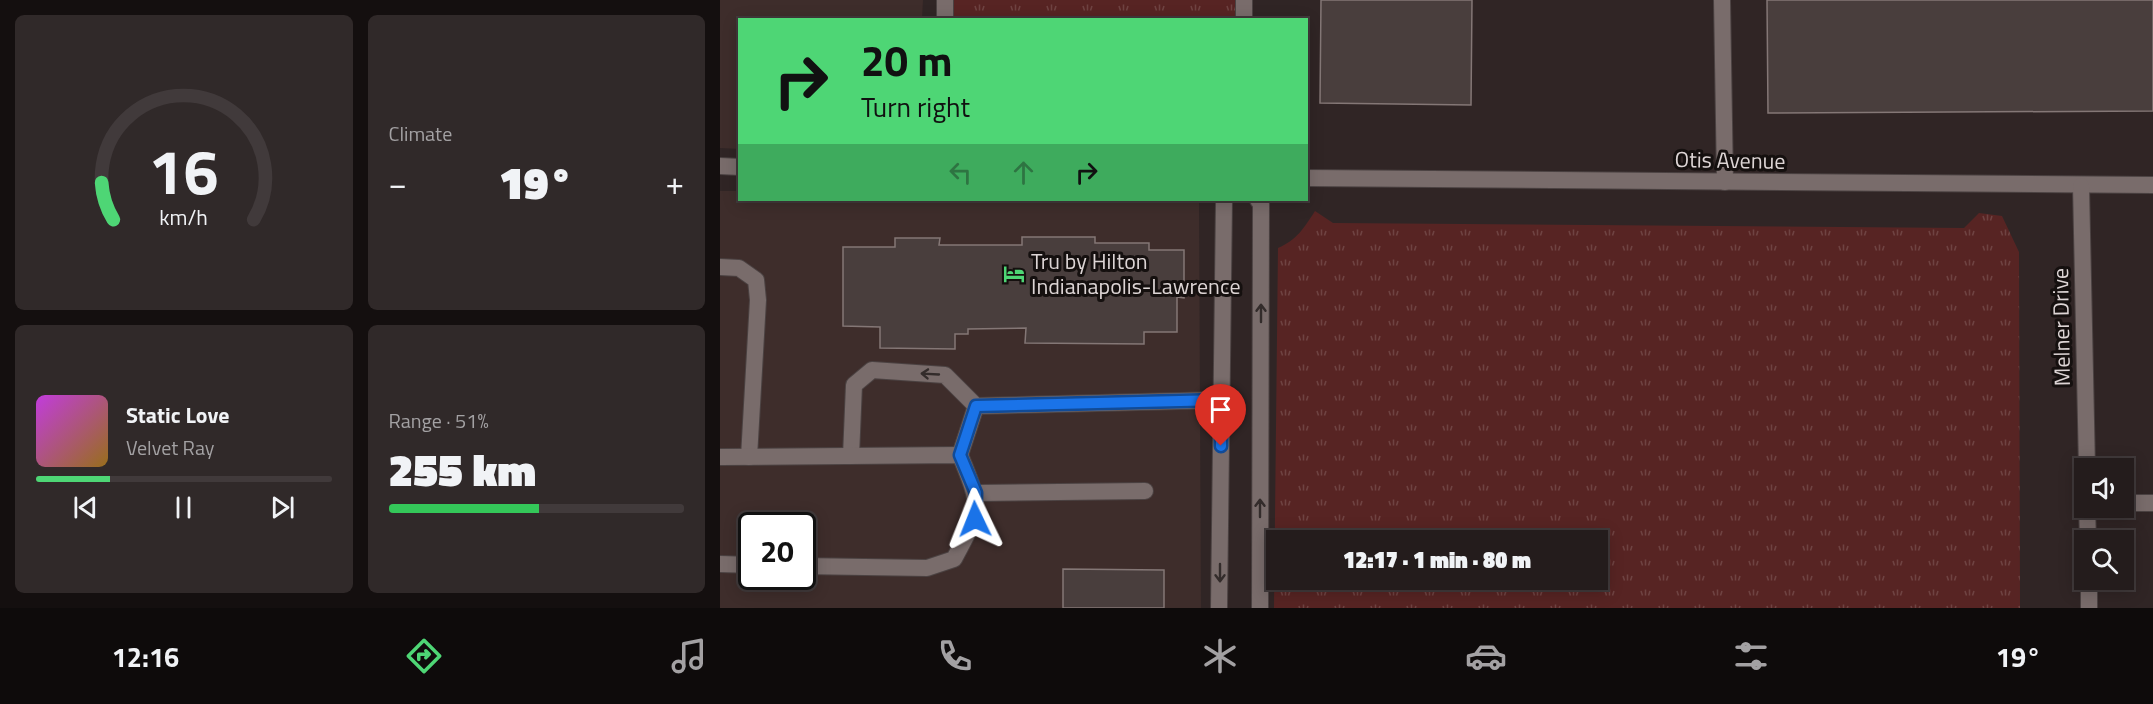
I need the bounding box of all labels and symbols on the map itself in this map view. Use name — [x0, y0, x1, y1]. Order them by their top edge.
street label: Otis Avenue — [1674, 142, 1786, 178]
place label: Tru by Hilton Indianapolis-Lawrence — [1031, 244, 1241, 303]
hotel icon: Tru by Hilton Indianapolis-Lawrence — [1002, 262, 1026, 286]
street label: Melner Drive — [2043, 268, 2079, 386]
one-way arrow — [1255, 303, 1267, 323]
one-way arrow — [921, 368, 941, 379]
pin — [1195, 384, 1246, 446]
position arrow — [943, 487, 1007, 551]
one-way arrow — [1254, 498, 1266, 518]
speed limit sign: 20 — [738, 512, 816, 590]
one-way arrow — [1214, 562, 1225, 582]

